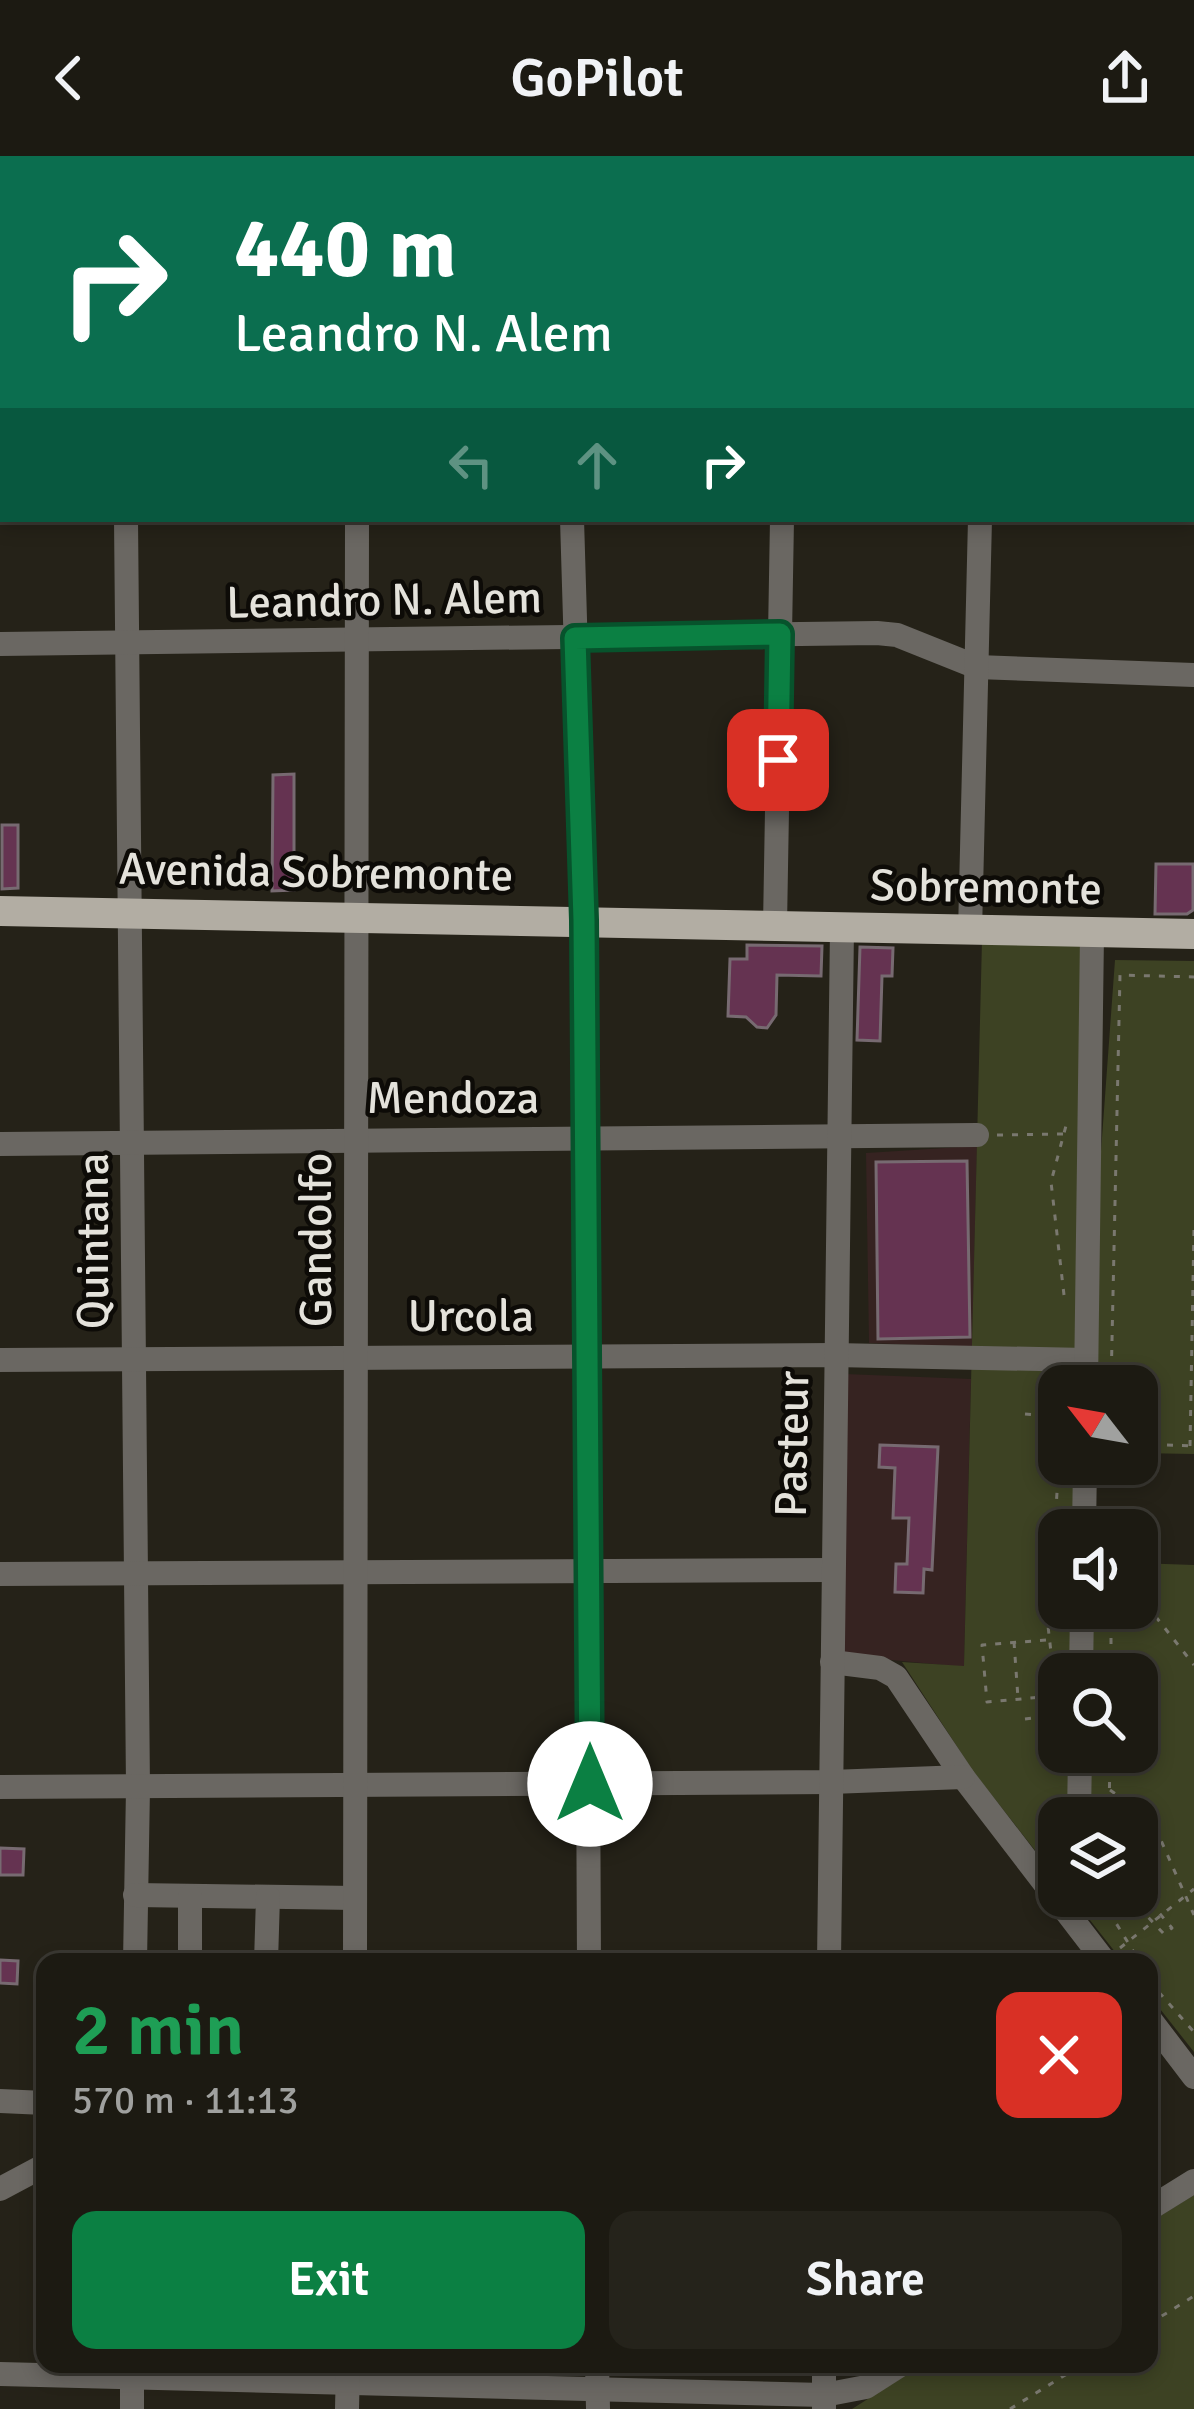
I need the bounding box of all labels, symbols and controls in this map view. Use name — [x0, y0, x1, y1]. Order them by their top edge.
icon: back — [36, 45, 102, 111]
text: GoPilot — [510, 45, 684, 112]
icon: share — [1092, 45, 1158, 111]
text: 440 m — [234, 197, 456, 301]
icon: right — [36, 204, 192, 360]
text: Leandro N. Alem — [234, 300, 613, 367]
icon: left — [438, 432, 504, 498]
icon: ahead — [564, 432, 630, 498]
icon: right — [690, 432, 756, 498]
street label: Leandro N. Alem — [226, 570, 542, 631]
pin — [727, 709, 829, 811]
icon: arrive — [745, 727, 811, 793]
street label: Avenida Sobremonte — [118, 842, 514, 903]
street label: Sobremonte — [869, 858, 1102, 917]
street label: Mendoza — [367, 1071, 539, 1126]
street label: Quintana — [66, 1153, 121, 1329]
street label: Gandolfo — [289, 1153, 344, 1327]
street label: Urcola — [408, 1289, 534, 1344]
north arrow — [1038, 1365, 1158, 1485]
map controls — [1038, 1365, 1158, 1917]
street label: Pasteur — [764, 1370, 821, 1518]
button: sound — [1038, 1509, 1158, 1629]
button: search — [1038, 1653, 1158, 1773]
position arrow — [527, 1721, 653, 1847]
button: layers — [1038, 1797, 1158, 1917]
text: 2 min — [72, 1986, 244, 2075]
button: close — [996, 1992, 1122, 2118]
text: 570 m · 11:13 — [72, 2076, 299, 2124]
button: Exit — [72, 2211, 585, 2349]
button: Share — [609, 2211, 1122, 2349]

